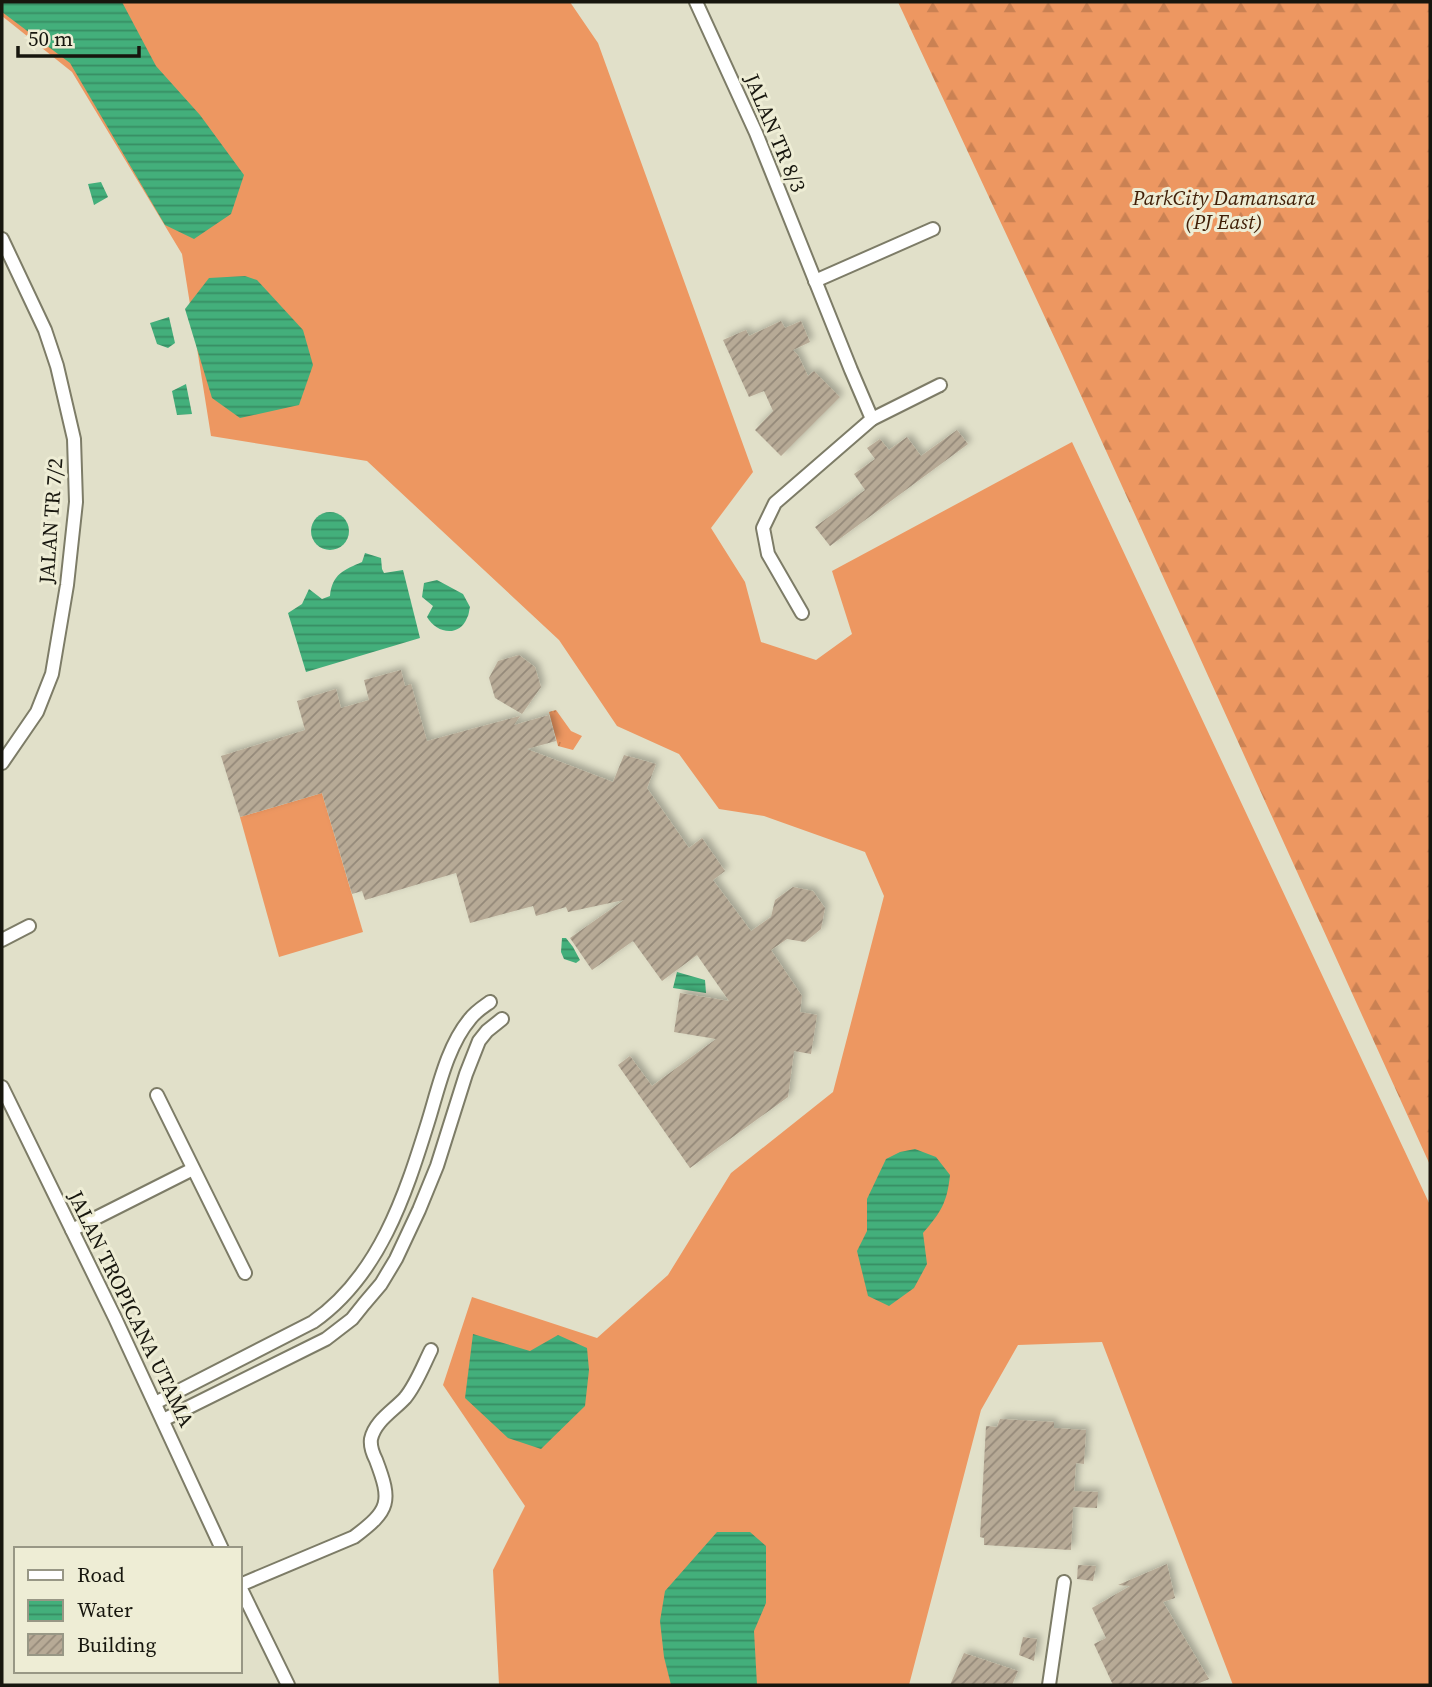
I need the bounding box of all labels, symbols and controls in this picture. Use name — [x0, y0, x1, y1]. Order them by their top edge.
scale bar — [18, 14, 138, 58]
text: 50 m — [28, 24, 73, 53]
street label: JALAN TR 8/3 — [737, 68, 813, 196]
park label: ParkCity Damansara (PJ East) — [1131, 183, 1316, 236]
street label: JALAN TR 7/2 — [32, 457, 69, 586]
street label: JALAN TROPICANA UTAMA — [61, 1185, 201, 1432]
legend — [14, 1547, 242, 1673]
text: Road — [77, 1560, 125, 1589]
text: Water — [77, 1595, 133, 1624]
text: Building — [77, 1630, 156, 1659]

